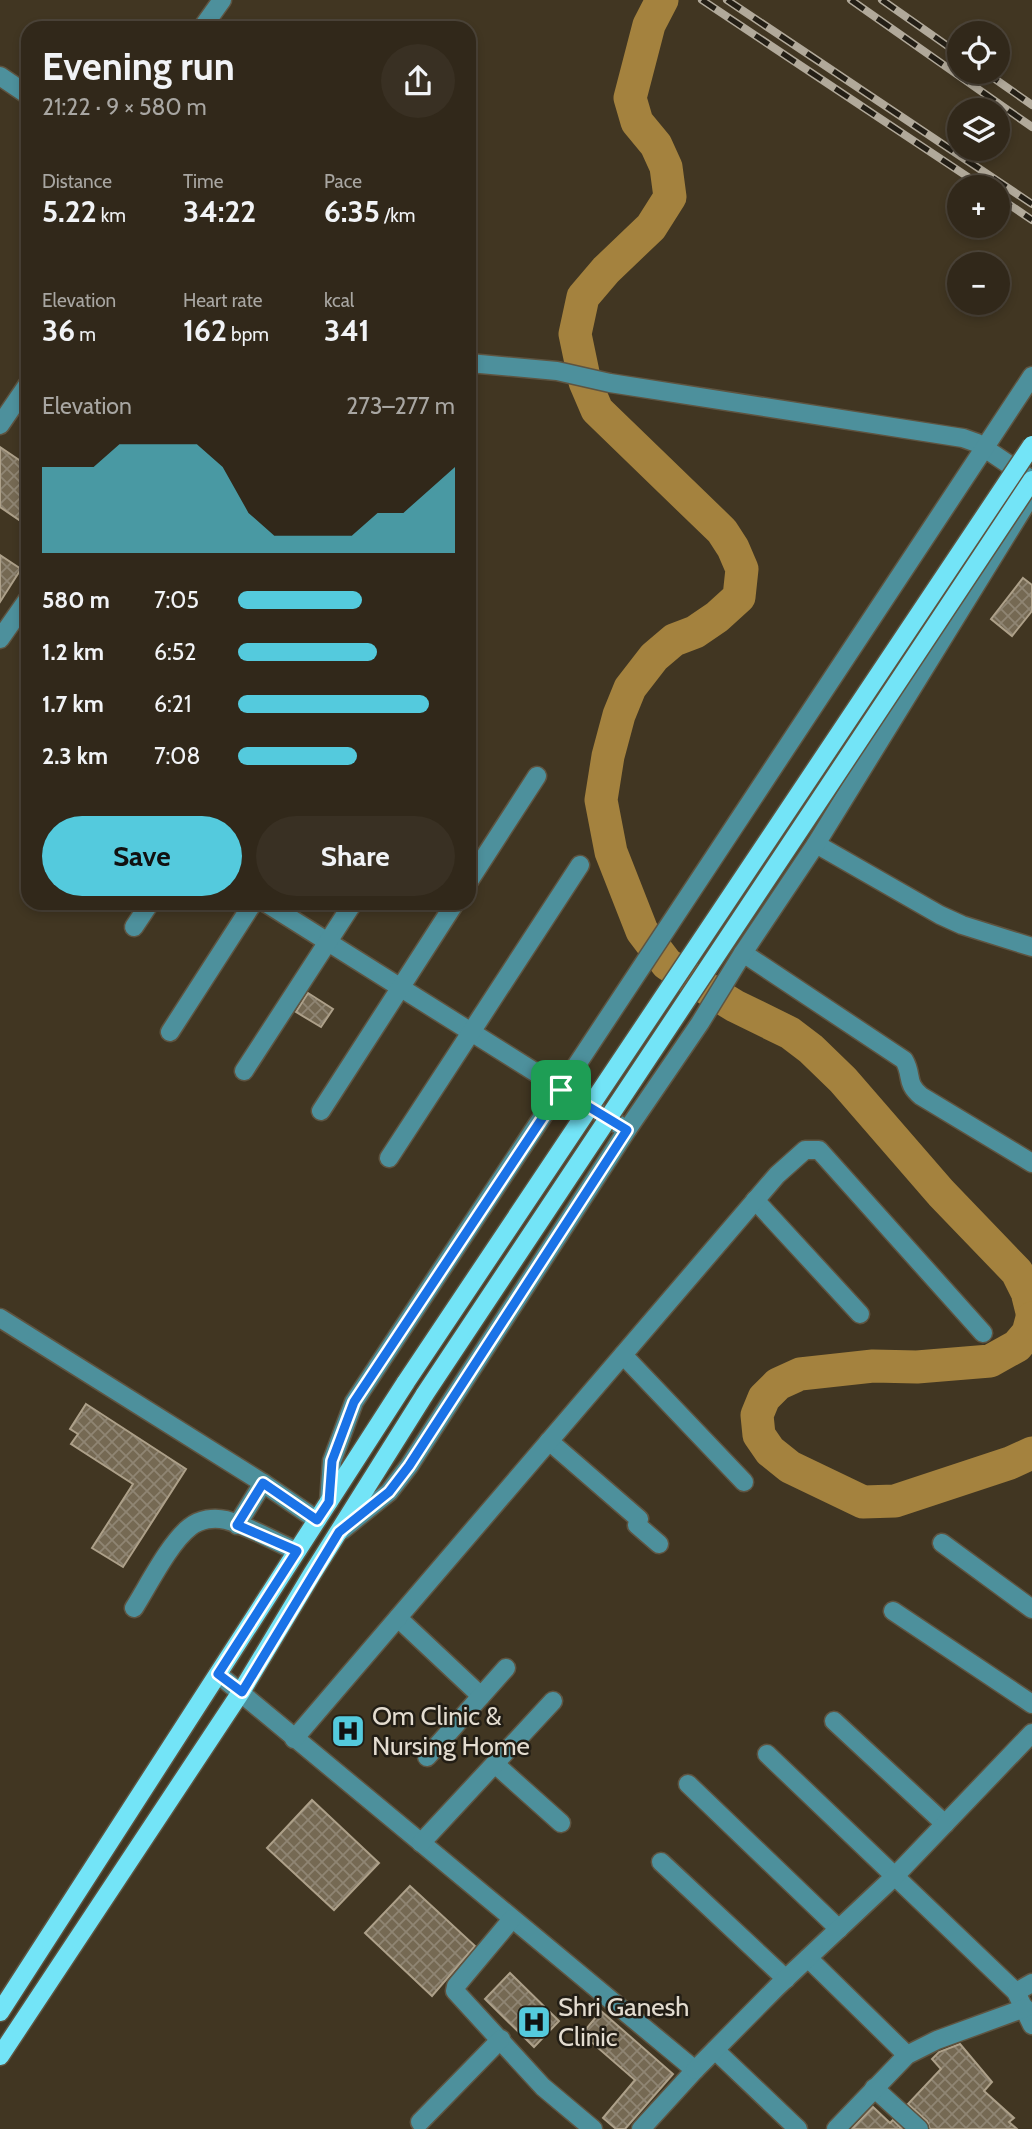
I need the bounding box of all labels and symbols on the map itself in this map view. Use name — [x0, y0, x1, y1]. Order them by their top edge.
pin — [531, 1060, 591, 1120]
place label: Om Clinic & Nursing Home — [372, 1700, 530, 1762]
hospital icon: Om Clinic & Nursing Home — [329, 1712, 367, 1750]
place label: Shri Ganesh Clinic — [558, 1991, 689, 2053]
hospital icon: Shri Ganesh Clinic — [515, 2003, 553, 2041]

